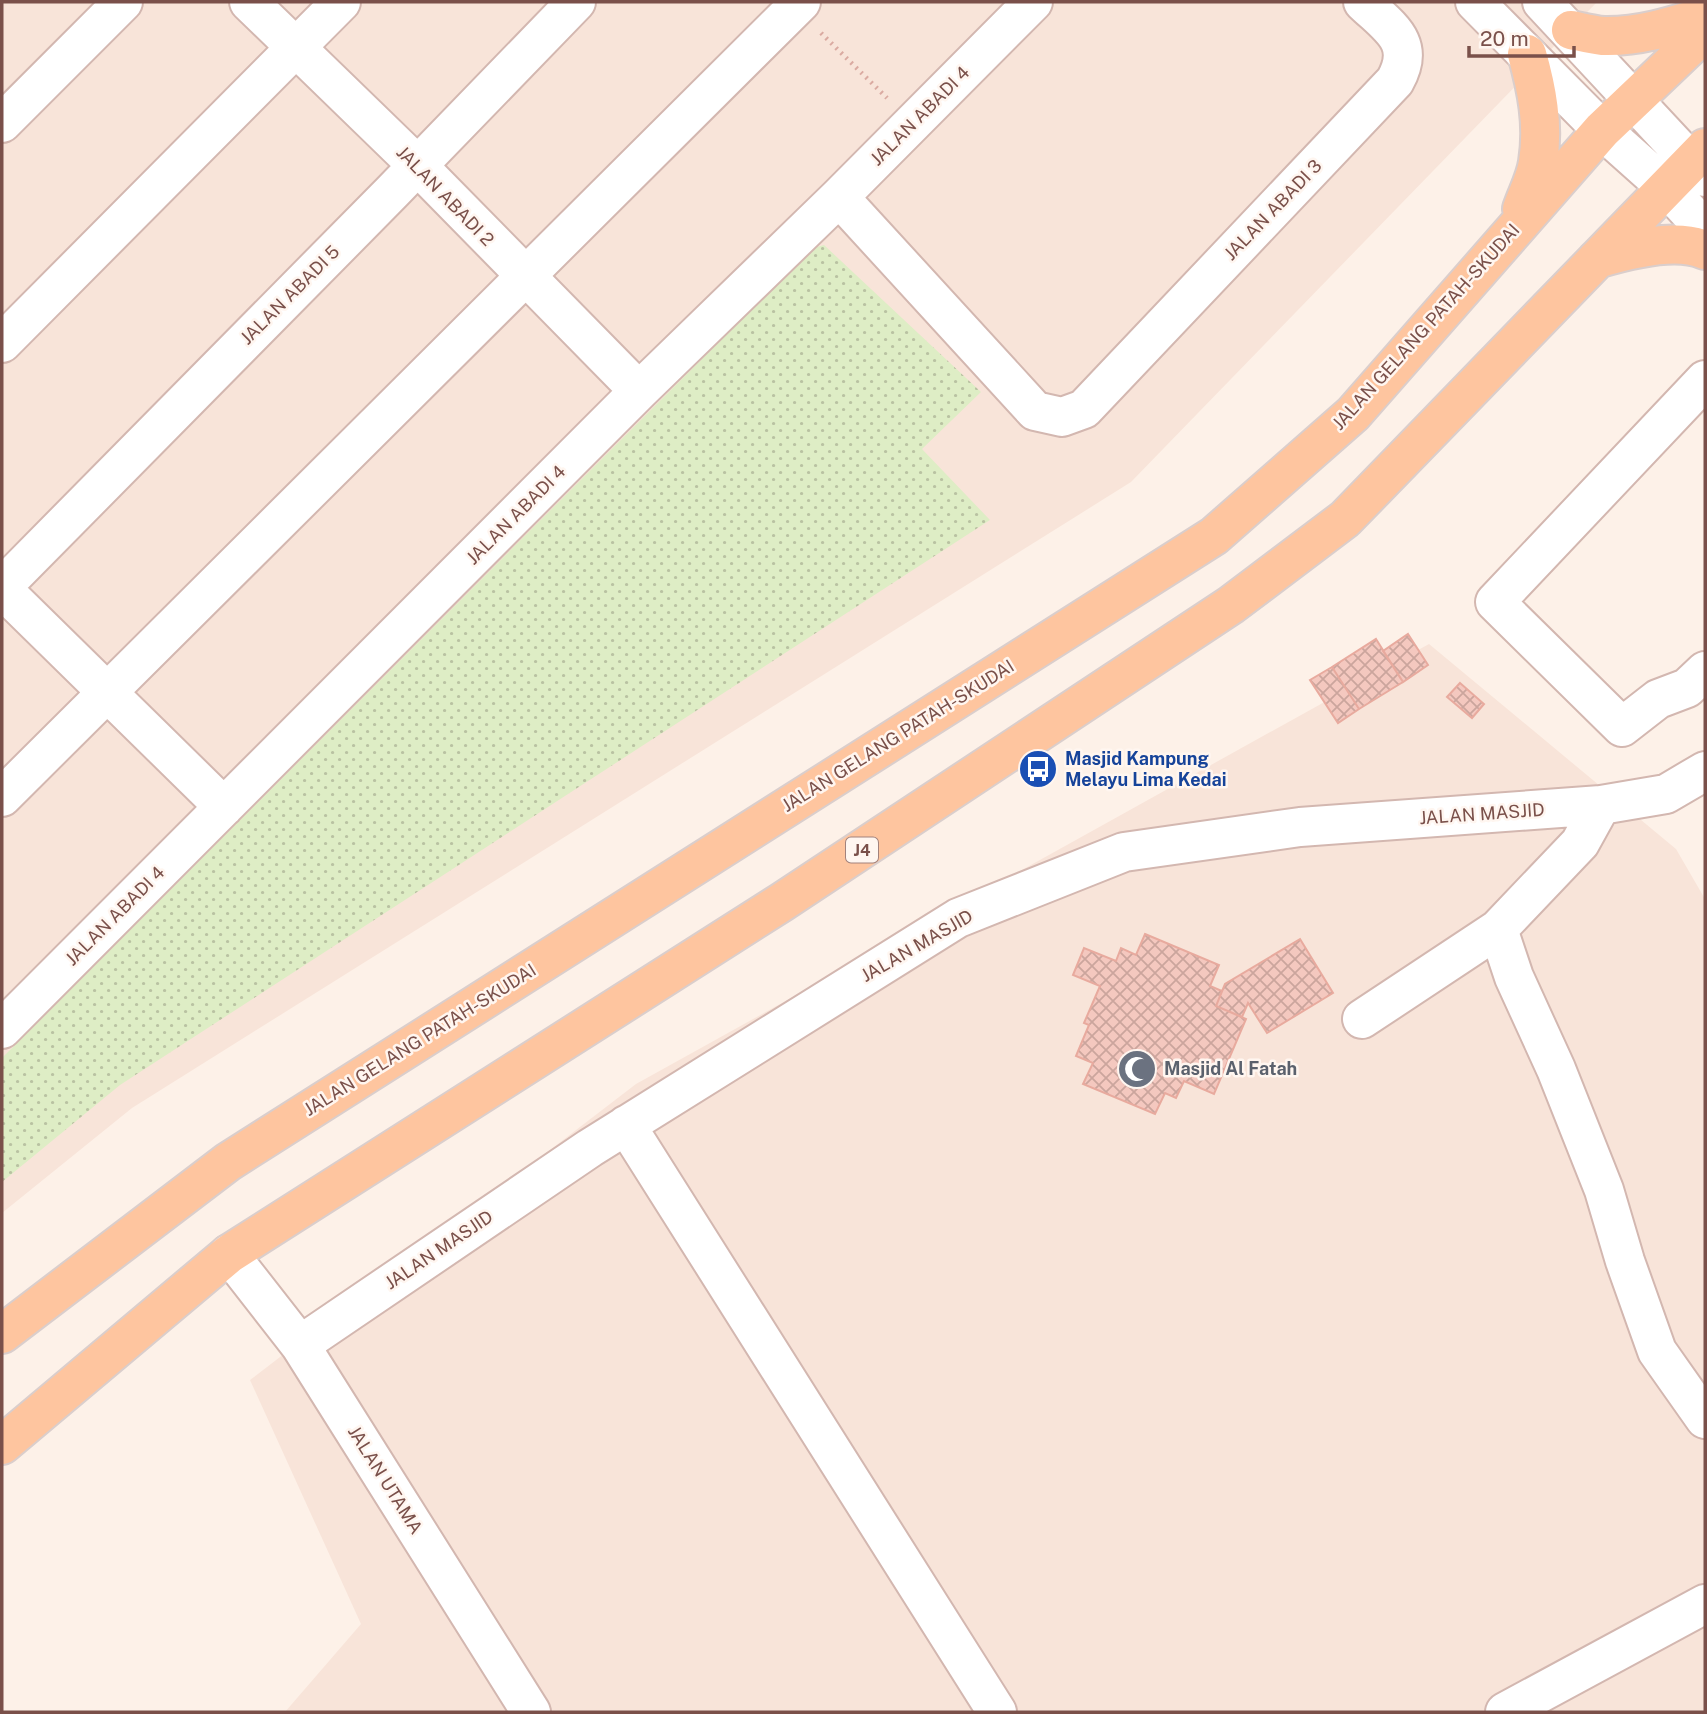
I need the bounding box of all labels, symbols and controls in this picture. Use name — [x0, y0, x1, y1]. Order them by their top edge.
scale bar — [1469, 14, 1574, 58]
text: 20 m — [1480, 26, 1529, 51]
street label: JALAN ABADI 4 — [866, 62, 974, 170]
street label: JALAN ABADI 2 — [392, 141, 498, 250]
street label: JALAN ABADI 3 — [1219, 155, 1326, 264]
street label: JALAN GELANG PATAH-SKUDAI — [1328, 219, 1524, 434]
street label: JALAN ABADI 5 — [236, 241, 344, 349]
street label: JALAN ABADI 4 — [462, 461, 570, 569]
street label: JALAN GELANG PATAH-SKUDAI — [778, 655, 1018, 816]
bus stop icon: Masjid Kampung Melayu Lima Kedai — [1017, 748, 1059, 790]
place label: Masjid Kampung Melayu Lima Kedai — [1065, 748, 1226, 790]
street label: JALAN MASJID — [1419, 799, 1545, 828]
road number: J4 — [846, 838, 878, 862]
street label: JALAN ABADI 4 — [61, 862, 169, 970]
street label: JALAN MASJID — [857, 905, 976, 986]
street label: JALAN GELANG PATAH-SKUDAI — [300, 959, 540, 1120]
mosque icon: Masjid Al Fatah — [1116, 1048, 1158, 1090]
place label: Masjid Al Fatah — [1164, 1058, 1297, 1079]
street label: JALAN MASJID — [381, 1206, 497, 1293]
street label: JALAN UTAMA — [344, 1422, 427, 1538]

